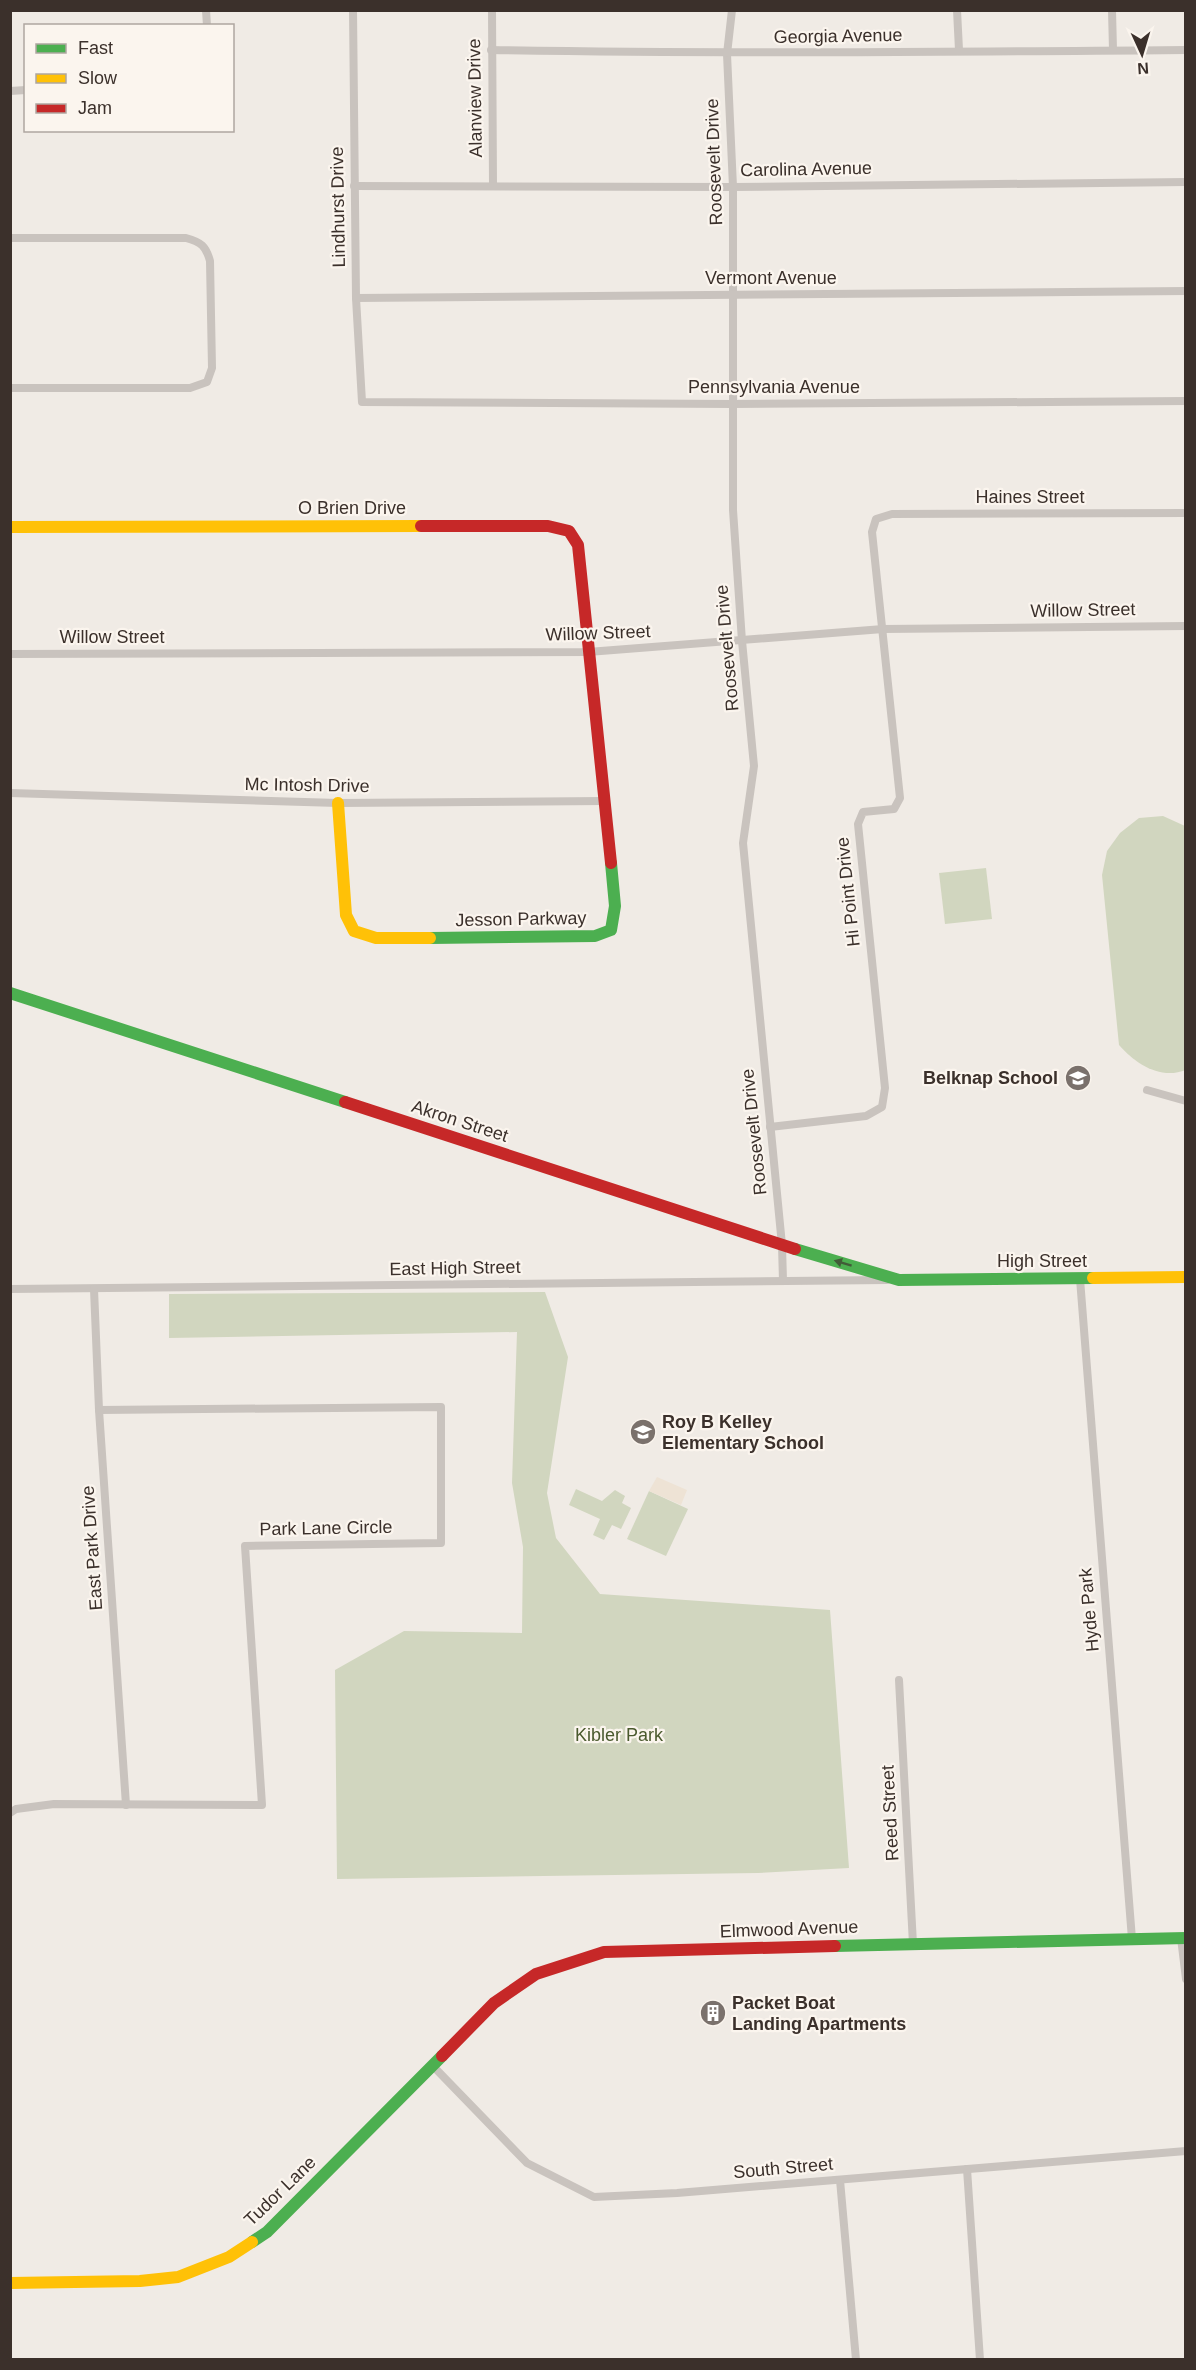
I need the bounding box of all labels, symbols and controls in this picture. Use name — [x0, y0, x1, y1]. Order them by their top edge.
legend — [24, 24, 234, 132]
north arrow — [1112, 24, 1172, 84]
street label: Georgia Avenue — [773, 25, 903, 47]
text: Fast — [78, 38, 113, 58]
street label: Alanview Drive — [464, 38, 486, 158]
text: N — [1137, 60, 1149, 77]
text: Slow — [78, 68, 118, 88]
text: Jam — [78, 98, 112, 118]
street label: Roosevelt Drive — [702, 98, 726, 226]
street label: Lindhurst Drive — [327, 146, 349, 268]
street label: Carolina Avenue — [740, 158, 872, 180]
street label: Vermont Avenue — [705, 268, 837, 288]
street label: Pennsylvania Avenue — [688, 377, 860, 397]
street label: Haines Street — [975, 487, 1085, 507]
street label: O Brien Drive — [298, 498, 406, 518]
street label: Roosevelt Drive — [712, 584, 742, 712]
street label: Willow Street — [1030, 599, 1136, 621]
street label: Willow Street — [545, 621, 651, 645]
street label: Willow Street — [59, 627, 165, 647]
street label: Mc Intosh Drive — [244, 774, 370, 796]
street label: Hi Point Drive — [832, 836, 864, 948]
street label: Jesson Parkway — [455, 908, 587, 930]
school or university icon: Belknap School — [1063, 1063, 1093, 1093]
street label: Roosevelt Drive — [737, 1068, 771, 1196]
place label: Belknap School — [923, 1068, 1058, 1088]
street label: Akron Street — [409, 1096, 511, 1146]
street label: High Street — [997, 1251, 1087, 1271]
street label: East High Street — [389, 1257, 521, 1279]
one-way arrow — [834, 1258, 852, 1267]
place label: Roy B Kelley Elementary School — [662, 1412, 824, 1453]
school or university icon: Roy B Kelley Elementary School — [628, 1417, 658, 1447]
street label: East Park Drive — [78, 1485, 106, 1611]
street label: Park Lane Circle — [259, 1517, 393, 1539]
street label: Hyde Park — [1075, 1566, 1103, 1653]
park label: Kibler Park — [575, 1725, 664, 1745]
street label: Reed Street — [877, 1765, 903, 1861]
street label: Elmwood Avenue — [719, 1917, 859, 1941]
place label: Packet Boat Landing Apartments — [732, 1993, 906, 2034]
building icon: Packet Boat Landing Apartments — [698, 1998, 728, 2028]
street label: Tudor Lane — [240, 2152, 320, 2230]
street label: South Street — [732, 2154, 834, 2182]

